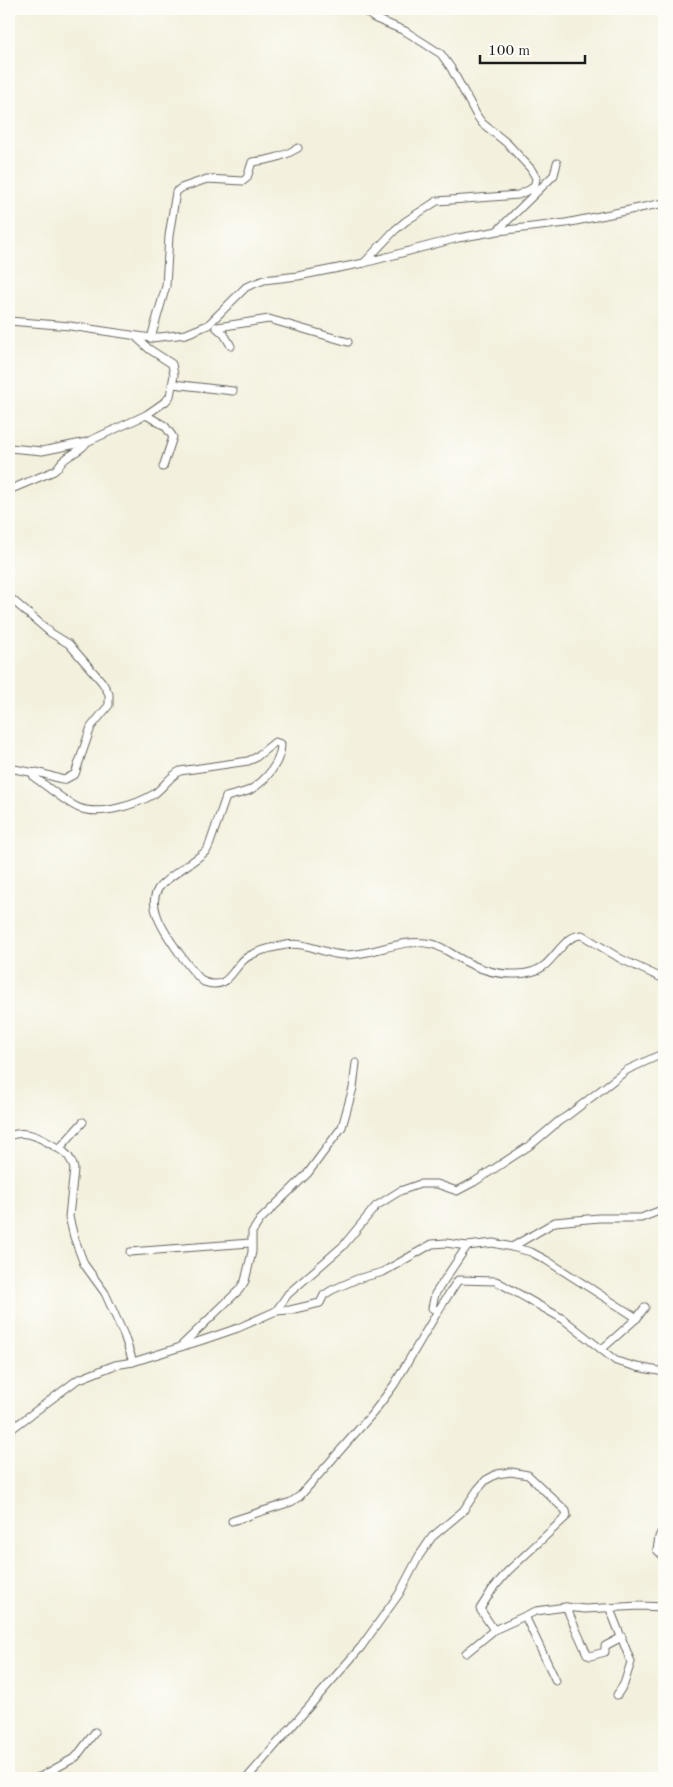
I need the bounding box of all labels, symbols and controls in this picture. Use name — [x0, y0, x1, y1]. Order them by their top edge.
scale bar — [480, 32, 586, 64]
text: 100 m — [488, 44, 530, 59]

